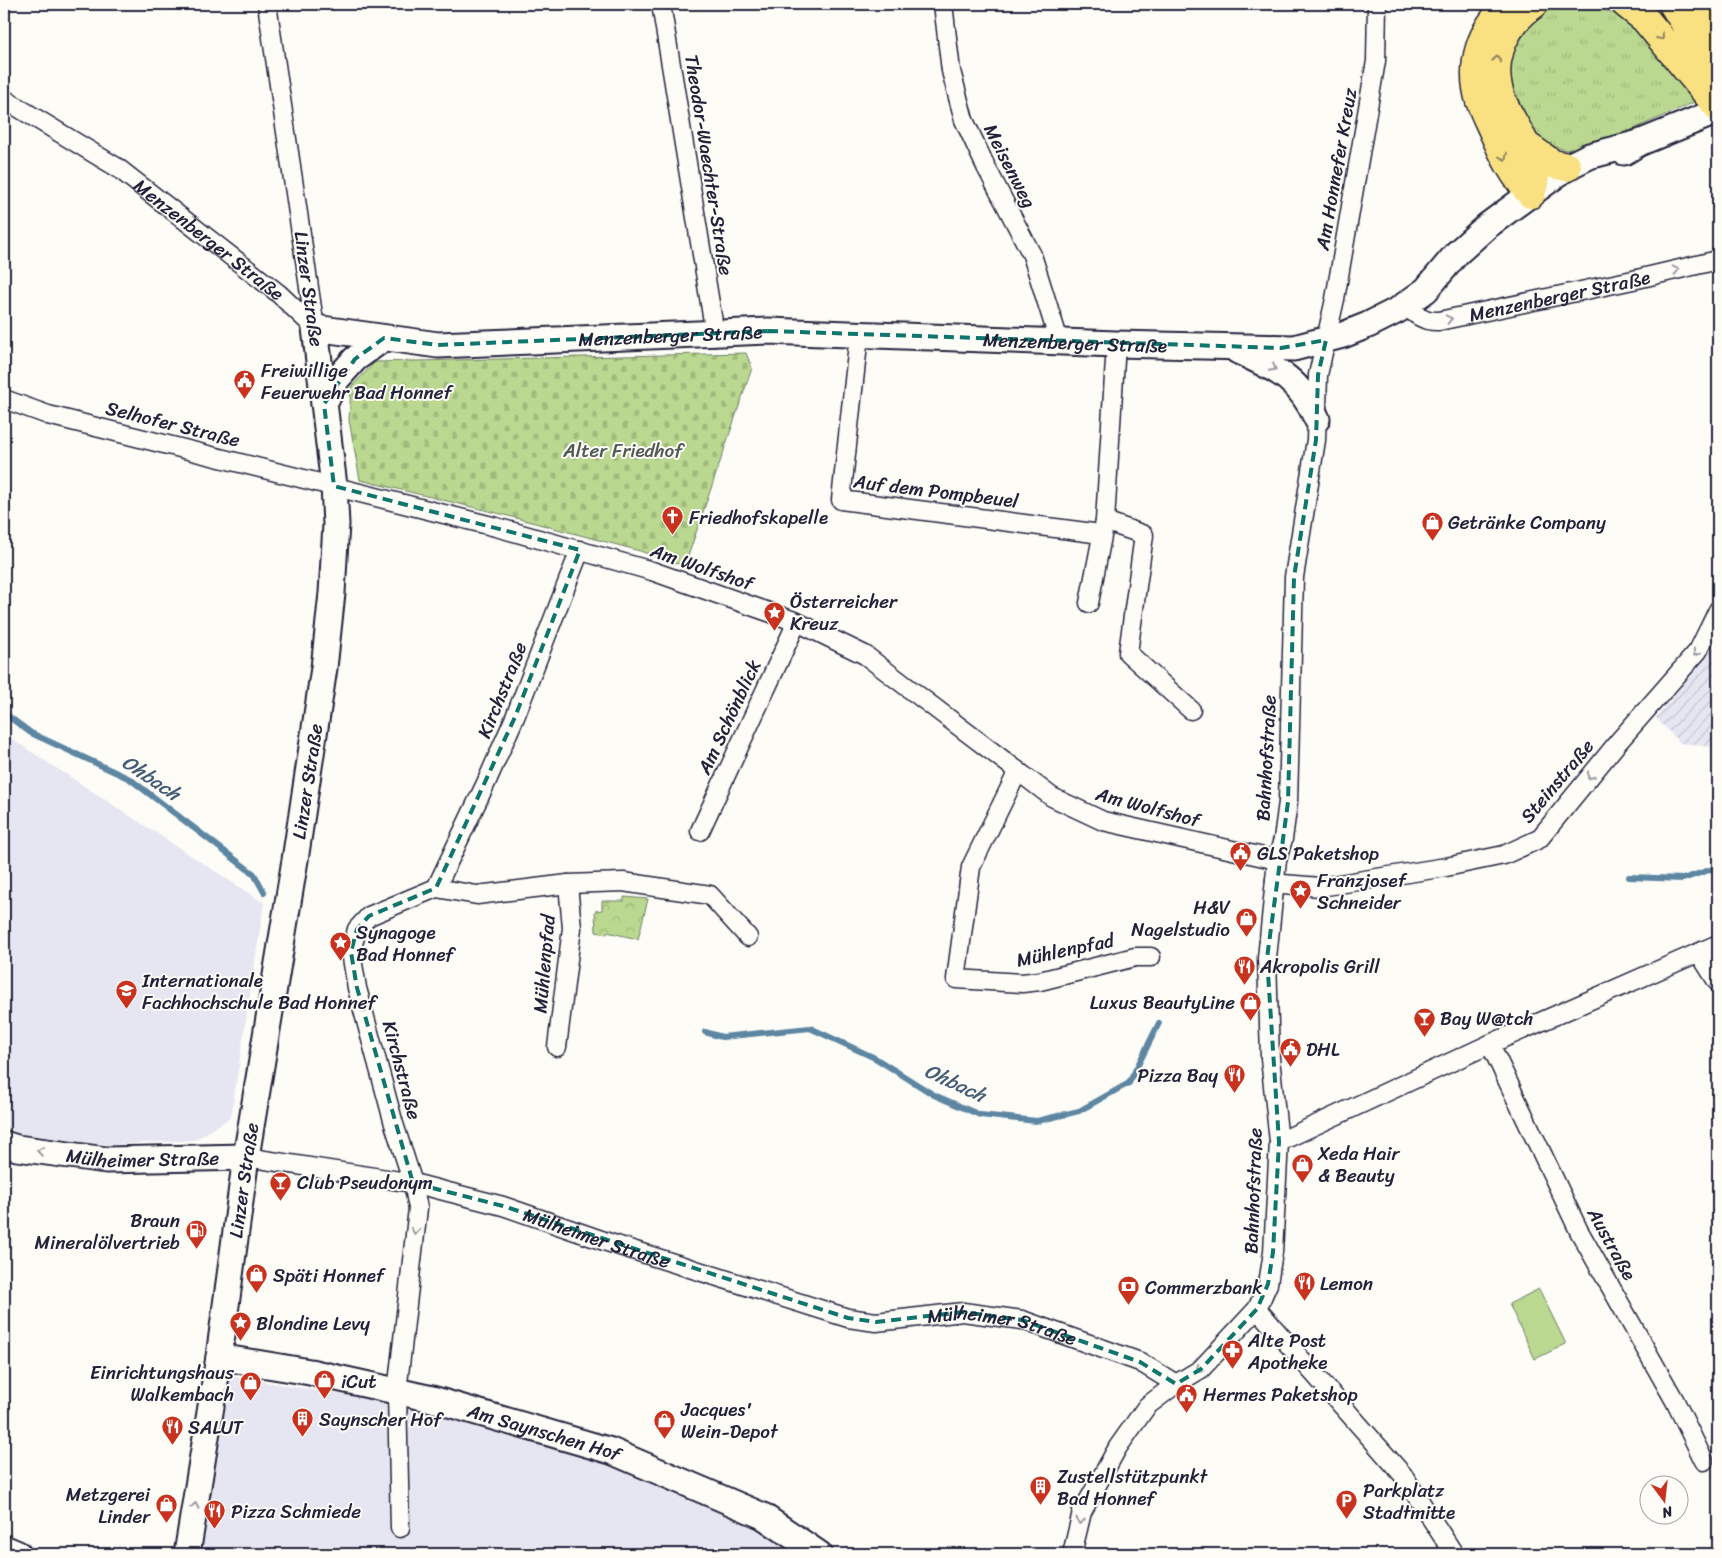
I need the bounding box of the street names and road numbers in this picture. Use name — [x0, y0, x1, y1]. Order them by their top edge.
street label: Theodor-Waechter-Straße — [675, 52, 743, 278]
street label: Am Honnefer Kreuz — [1305, 84, 1367, 254]
street label: Meisenweg — [975, 118, 1046, 214]
street label: Menzenberger Straße — [127, 170, 293, 308]
street label: Linzer Straße — [285, 229, 333, 349]
street label: Menzenberger Straße — [1466, 260, 1653, 331]
street label: Menzenberger Straße — [578, 315, 763, 356]
street label: Menzenberger Straße — [982, 323, 1167, 362]
street label: Selhofer Straße — [102, 391, 244, 457]
street label: Auf dem Pompbeuel — [851, 464, 1021, 518]
street label: Am Wolfshof — [645, 534, 759, 601]
street label: Kirchstraße — [468, 637, 536, 743]
street label: Am Schönblick — [687, 654, 770, 781]
street label: Bahnhofstraße — [1246, 694, 1286, 822]
street label: Linzer Straße — [282, 721, 332, 841]
street label: Steinstraße — [1512, 731, 1602, 831]
street label: Am Wolfshof — [1091, 777, 1205, 837]
street label: Mühlenpfad — [523, 911, 565, 1015]
street label: Mühlenpfad — [1013, 923, 1119, 976]
street label: Kirchstraße — [373, 1017, 431, 1123]
street label: Linzer Straße — [219, 1120, 268, 1240]
street label: Bahnhofstraße — [1234, 1127, 1272, 1255]
street label: Mülheimer Straße — [64, 1138, 220, 1177]
street label: Mülheimer Straße — [519, 1198, 675, 1278]
street label: Austraße — [1578, 1200, 1646, 1287]
street label: Mülheimer Straße — [925, 1295, 1082, 1355]
street label: Am Saynschen Hof — [463, 1393, 629, 1471]

